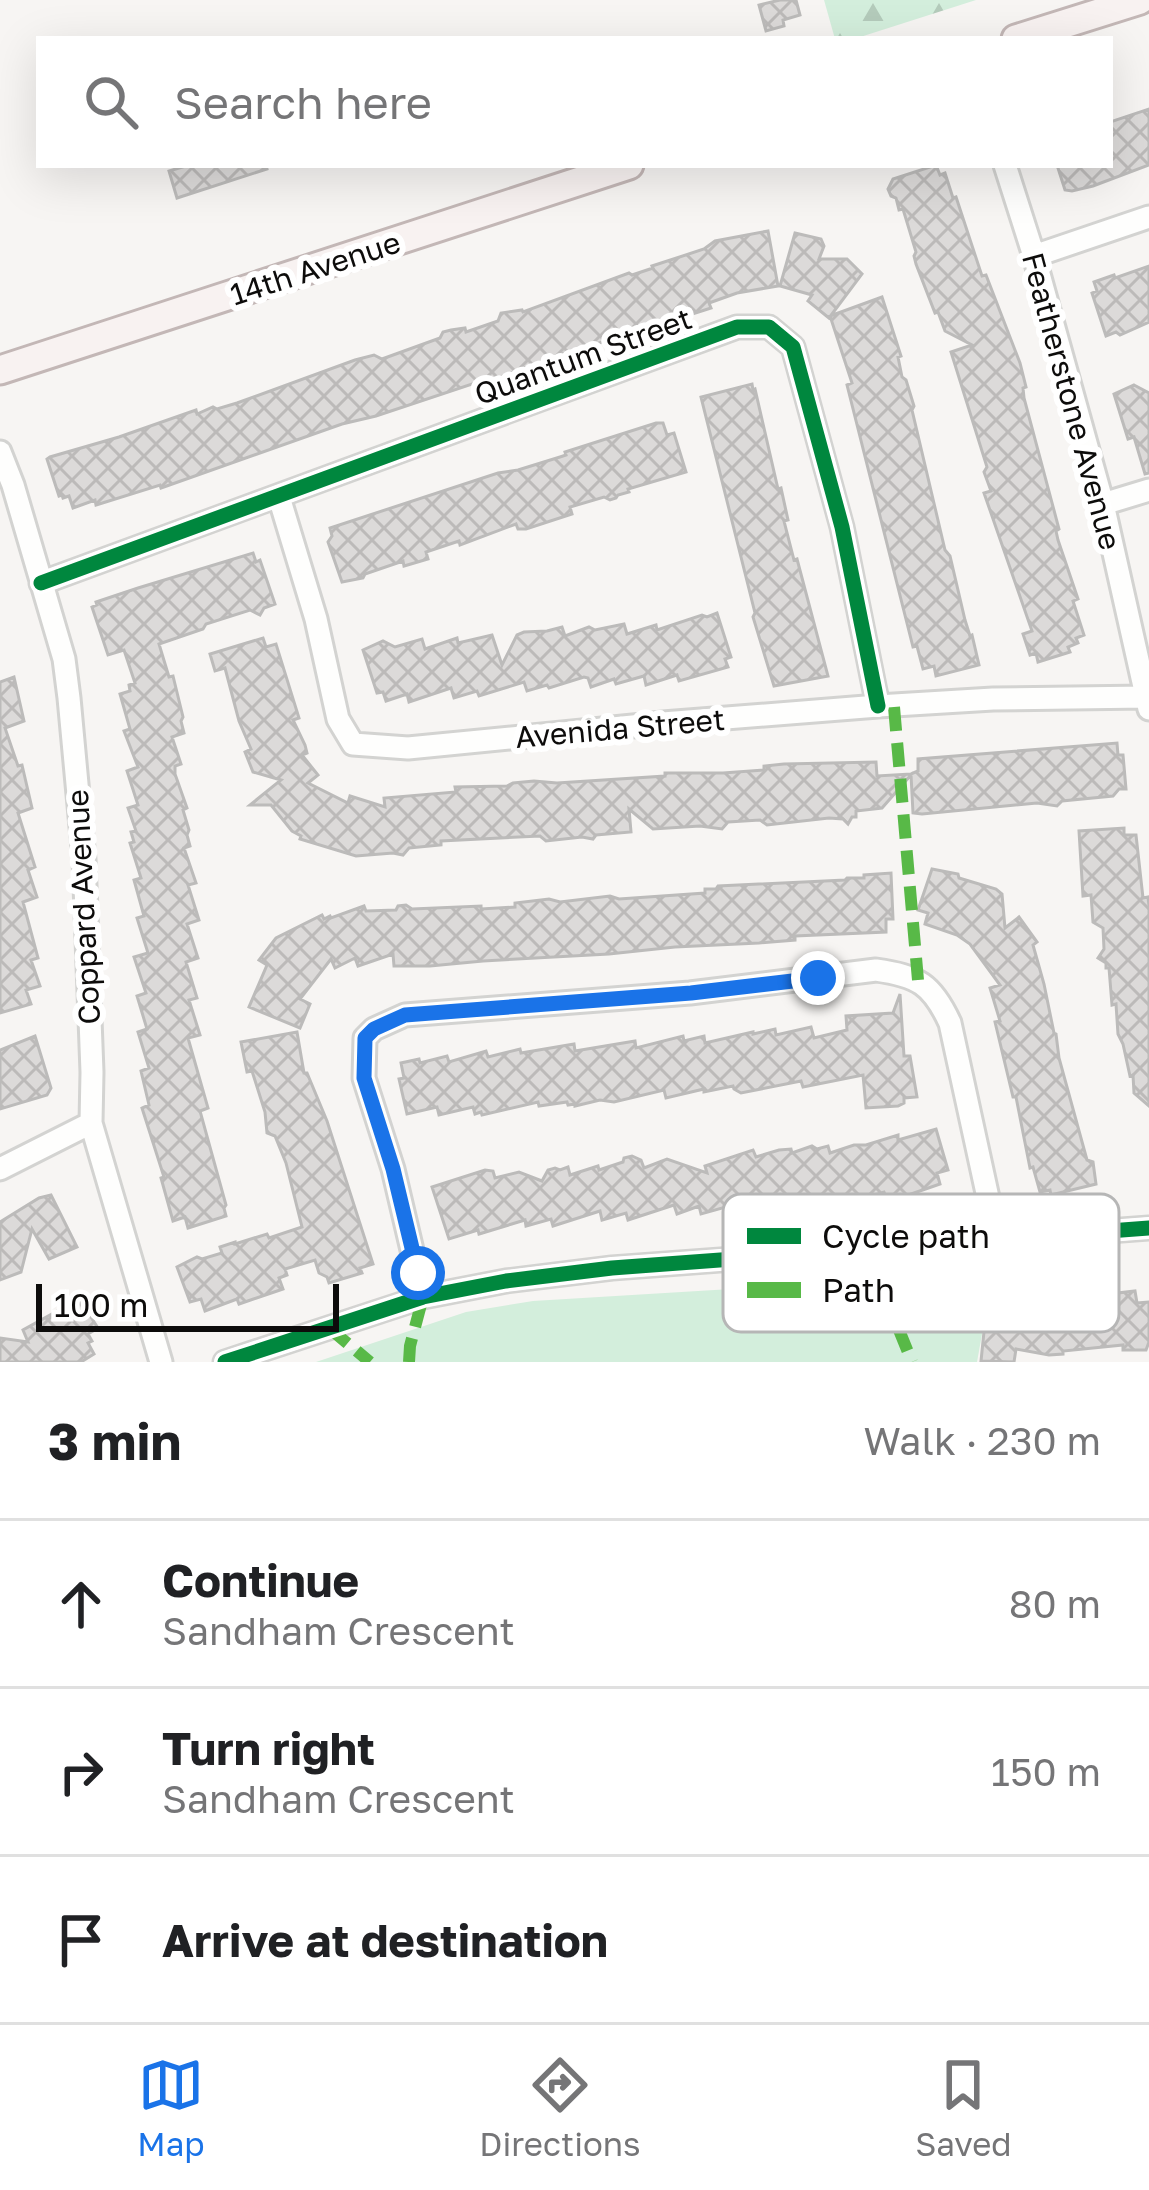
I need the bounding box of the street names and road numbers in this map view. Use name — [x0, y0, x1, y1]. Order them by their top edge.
street label: 14th Avenue — [225, 224, 405, 312]
street label: Featherstone Avenue — [1015, 248, 1129, 554]
street label: Quantum Street — [470, 300, 696, 412]
street label: Avenida Street — [514, 701, 726, 755]
street label: Coppard Avenue — [59, 788, 107, 1026]

